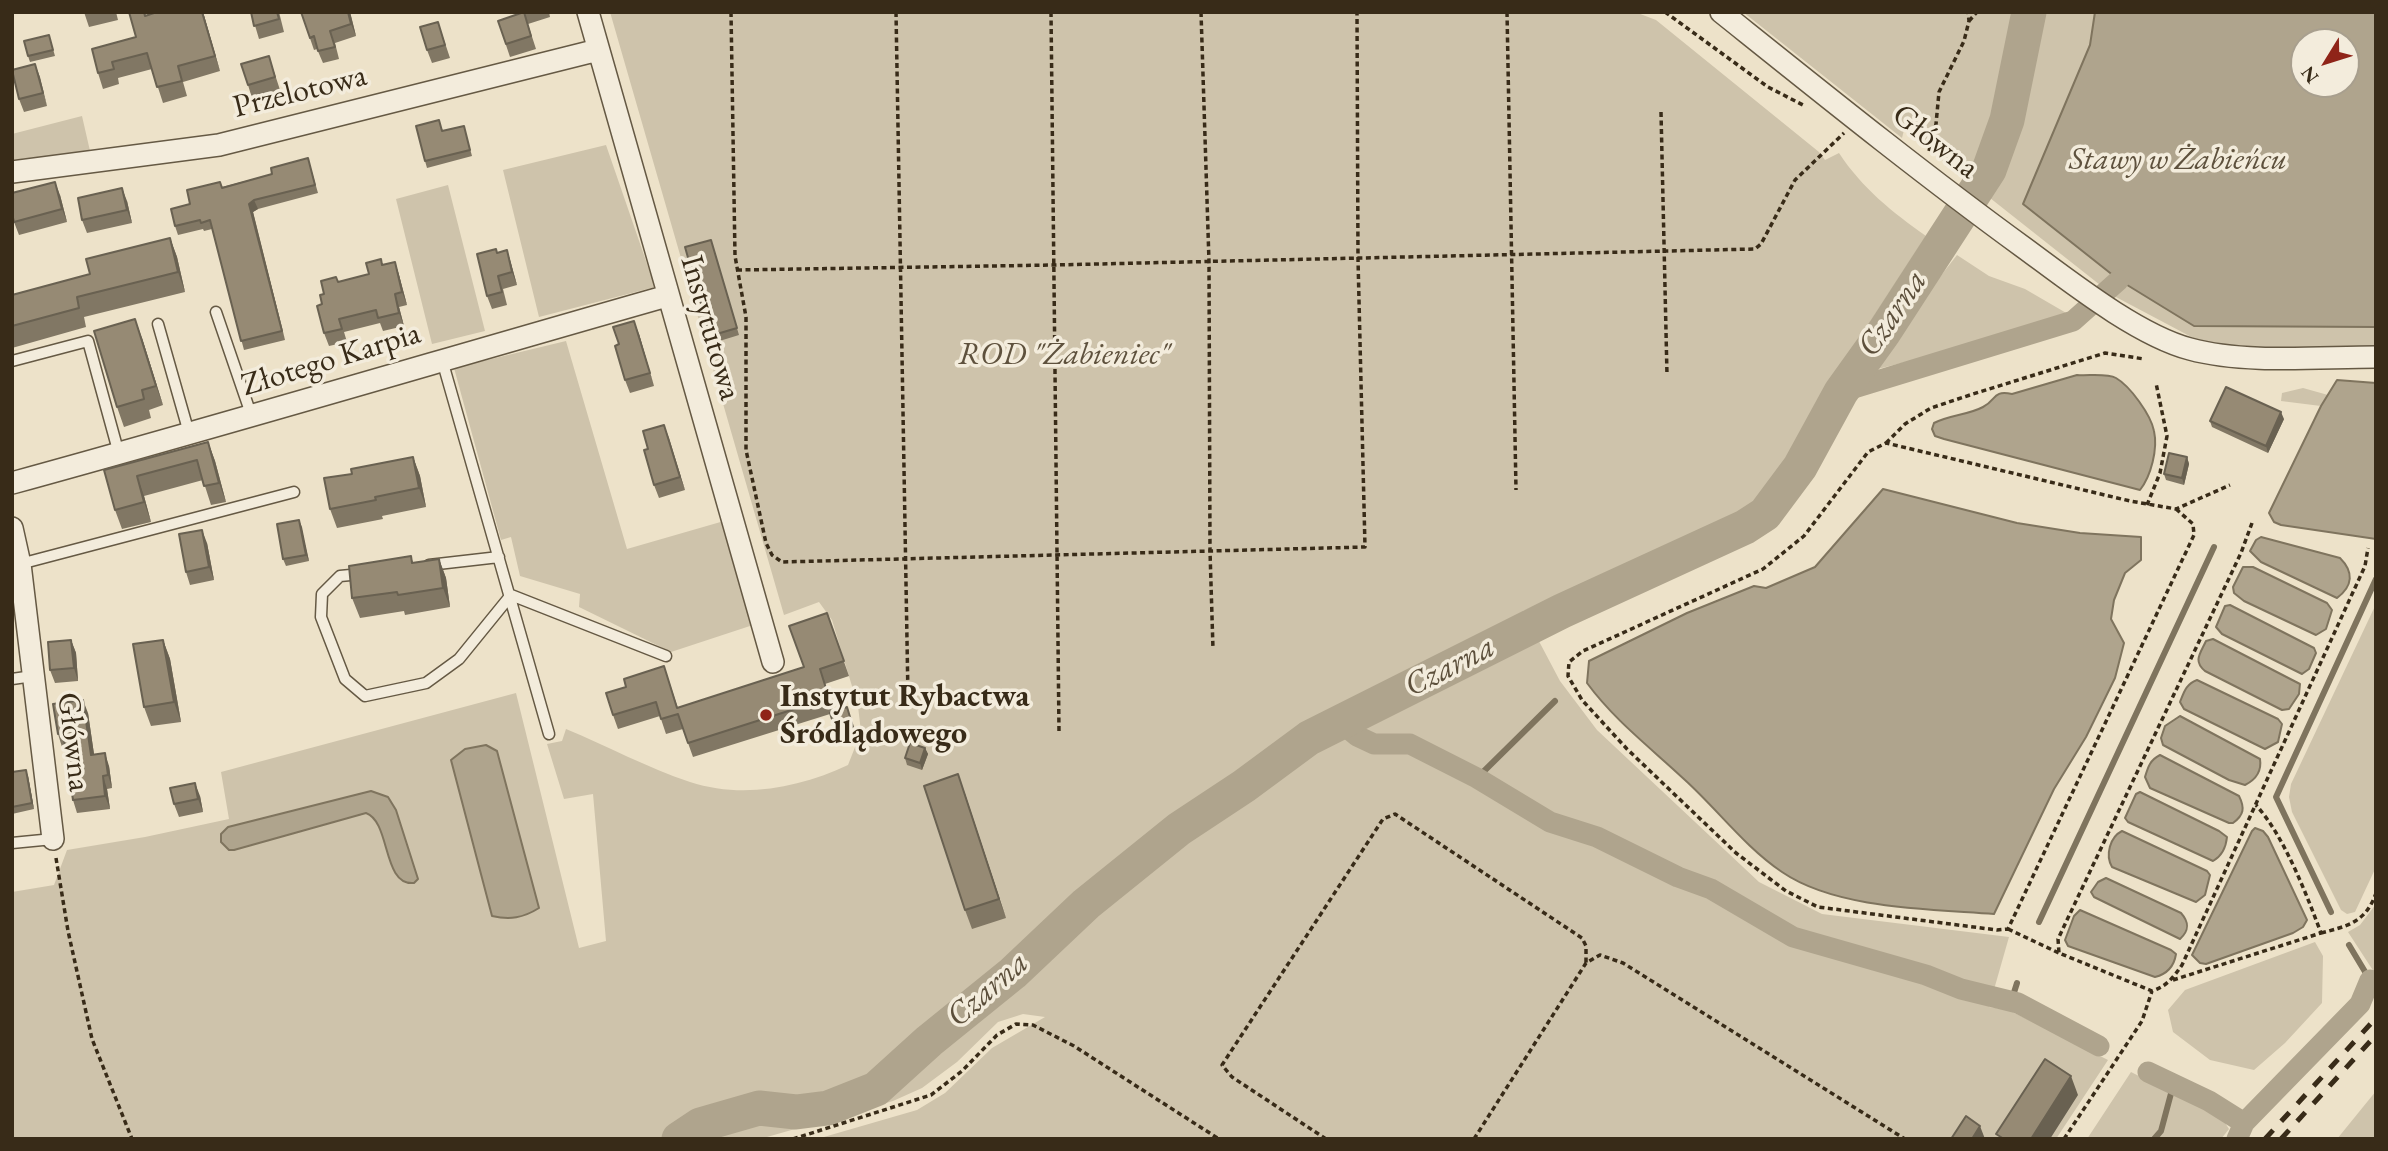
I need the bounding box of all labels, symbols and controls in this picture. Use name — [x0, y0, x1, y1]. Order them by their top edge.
north arrow — [2290, 28, 2360, 98]
street label: Przelotowa — [229, 57, 371, 127]
text: N — [2295, 61, 2324, 89]
street label: Główna — [1884, 96, 1986, 188]
park label: Stawy w Żabieńcu — [2069, 141, 2287, 179]
street label: Instytutowa — [671, 251, 749, 405]
water label: Czarna — [1850, 263, 1936, 365]
street label: Złotego Karpia — [237, 315, 425, 405]
park label: ROD "Żabieniec" — [958, 336, 1170, 374]
water label: Czarna — [1398, 628, 1502, 706]
place label: Instytut Rybactwa Śródlądowego — [780, 678, 1029, 753]
street label: Główna — [48, 690, 98, 794]
marker: Instytut Rybactwa Śródlądowego — [758, 707, 774, 723]
water label: Czarna — [939, 944, 1037, 1036]

